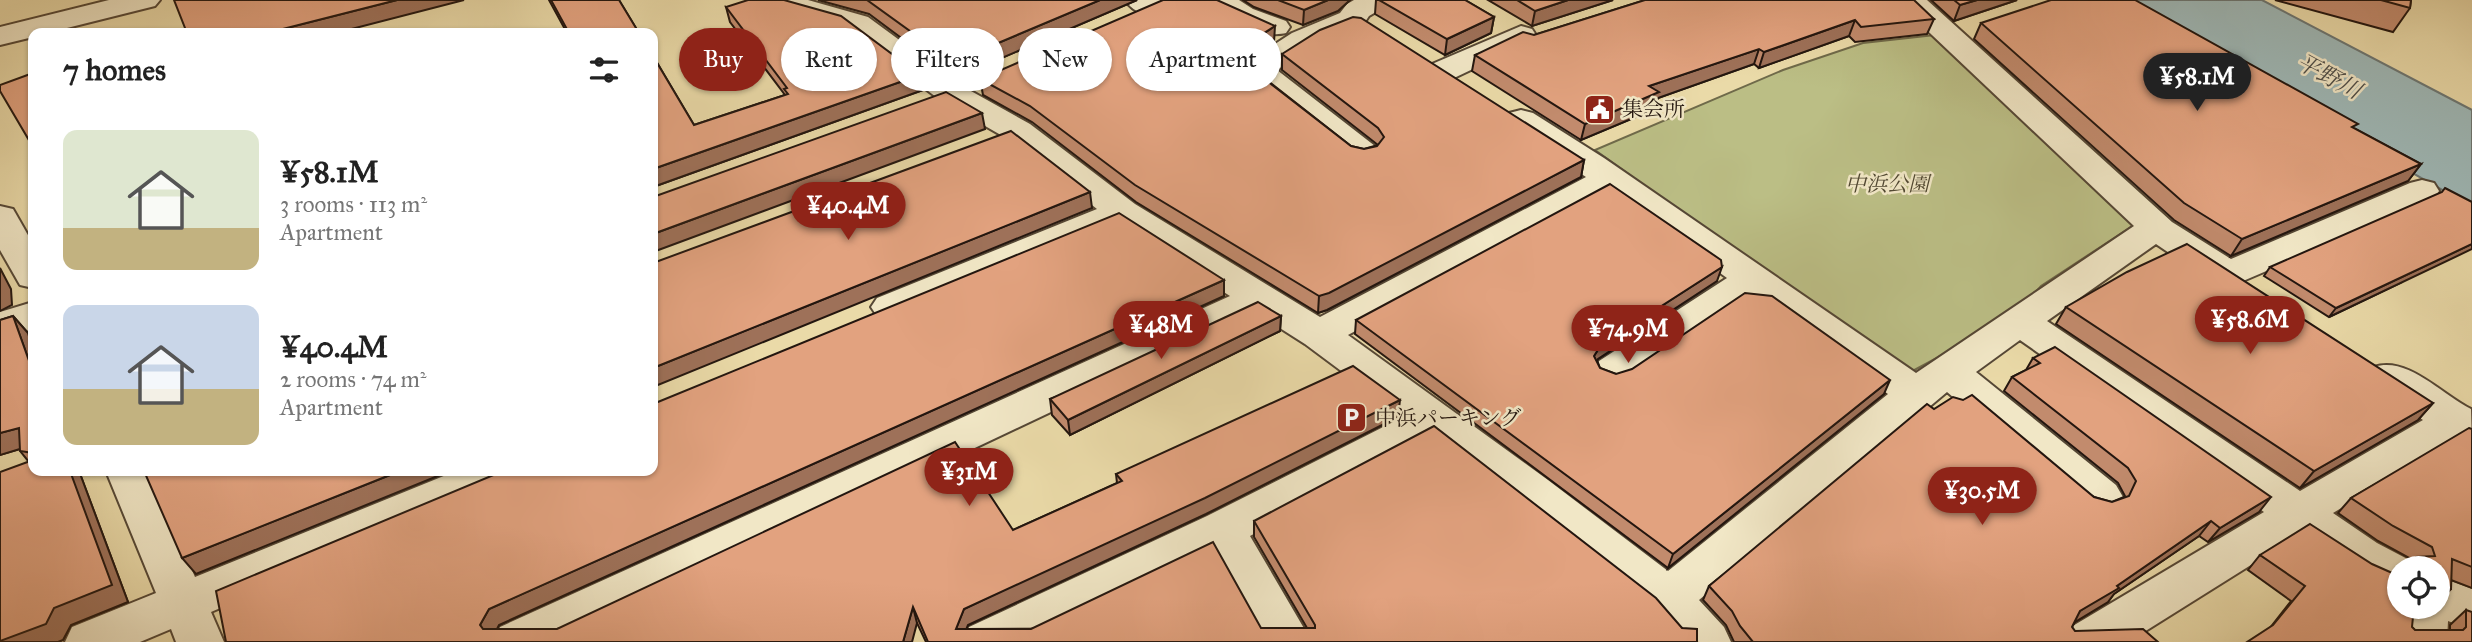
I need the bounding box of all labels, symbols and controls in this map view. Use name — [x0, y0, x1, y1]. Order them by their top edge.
chip: Buy — [679, 28, 767, 91]
chip: Rent — [781, 28, 877, 91]
chip: Filters — [891, 28, 1004, 91]
chip: New — [1018, 28, 1112, 91]
chip: Apartment — [1126, 28, 1281, 91]
water label: 平野川 — [2292, 47, 2369, 106]
icon: filters — [585, 51, 623, 89]
text: 7 homes — [63, 52, 166, 88]
pin: ¥58.1M — [2140, 54, 2254, 113]
text: ¥58.1M — [2159, 62, 2235, 90]
public building icon: 集会所 — [1582, 92, 1616, 126]
place label: 集会所 — [1622, 96, 1685, 122]
text: ¥58.1M — [280, 154, 379, 190]
icon: home — [119, 158, 203, 242]
park label: 中浜公園 — [1845, 171, 1932, 197]
pin: ¥40.4M — [791, 182, 905, 242]
text: 3 rooms · 113 m² — [280, 190, 427, 218]
text: ¥40.4M — [807, 191, 889, 219]
text: Apartment — [280, 218, 383, 246]
pin: ¥58.6M — [2193, 296, 2307, 356]
pin: ¥48M — [1120, 302, 1202, 361]
text: ¥58.6M — [2211, 305, 2289, 333]
pin: ¥74.9M — [1571, 306, 1685, 365]
text: ¥48M — [1129, 310, 1193, 338]
text: ¥74.9M — [1587, 314, 1669, 342]
text: ¥40.4M — [280, 329, 388, 365]
icon: home — [119, 333, 203, 417]
text: 2 rooms · 74 m² — [280, 365, 426, 393]
text: Apartment — [280, 393, 383, 421]
parking icon: 中浜パーキング — [1335, 401, 1369, 435]
place label: 中浜パーキング — [1375, 405, 1521, 431]
pin: ¥31M — [928, 448, 1010, 508]
text: ¥31M — [940, 457, 998, 485]
pin: ¥30.5M — [1925, 468, 2039, 527]
text: ¥30.5M — [1944, 476, 2020, 504]
map controls — [2387, 556, 2450, 619]
button: locate — [2387, 556, 2450, 619]

